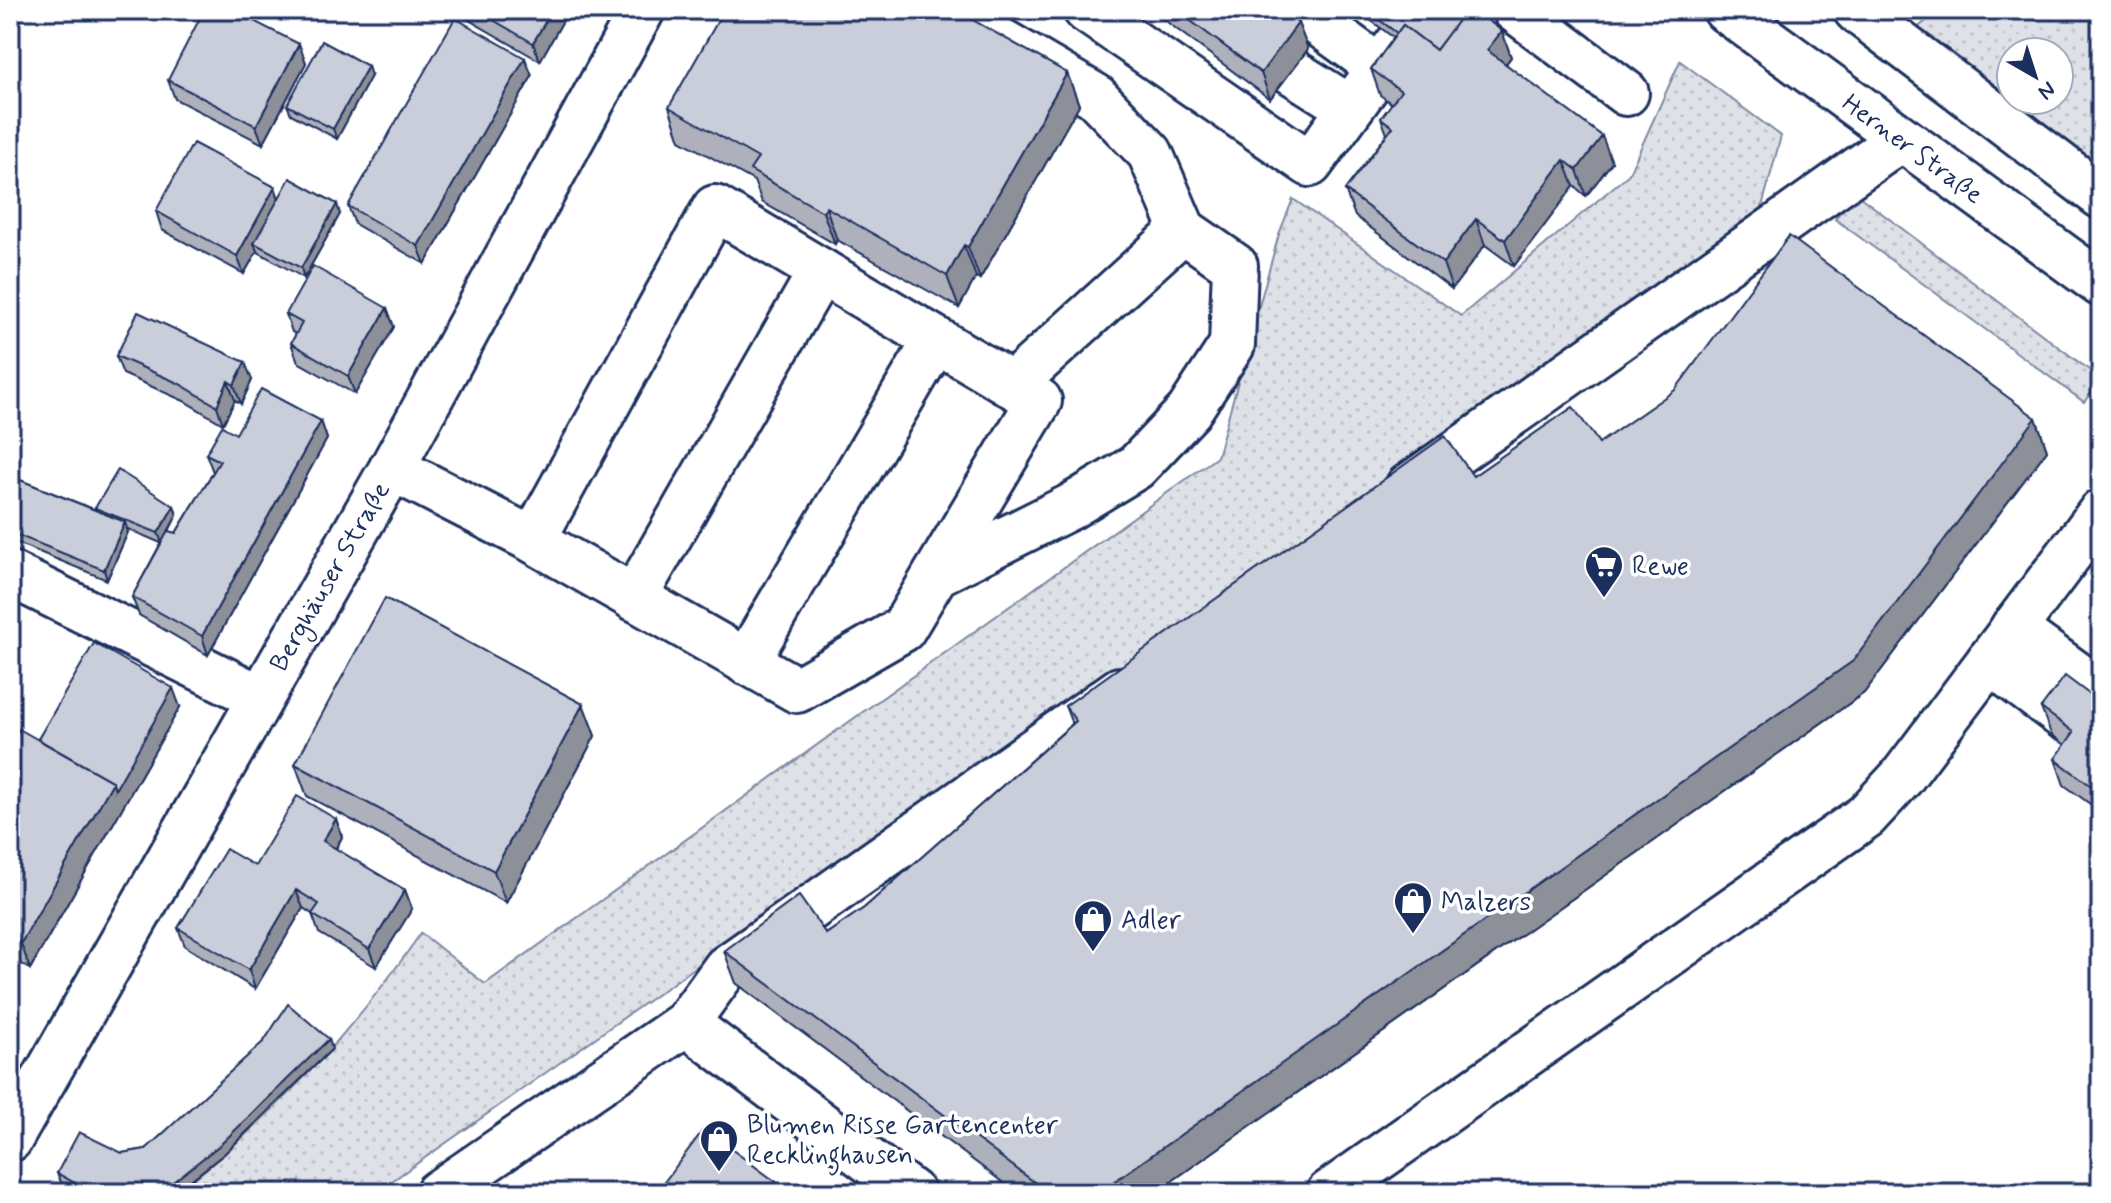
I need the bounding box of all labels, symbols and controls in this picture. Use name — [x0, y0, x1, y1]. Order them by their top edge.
north arrow — [1995, 36, 2075, 116]
text: N — [2032, 74, 2061, 105]
street label: Herner Straße — [1835, 87, 1989, 212]
street label: Berghäuser Straße — [263, 476, 401, 679]
supermarket icon: Rewe — [1583, 544, 1625, 599]
place label: Rewe — [1632, 550, 1689, 584]
shop icon: Malzers — [1392, 880, 1434, 935]
place label: Malzers — [1441, 886, 1531, 920]
shop icon: Adler — [1072, 898, 1114, 953]
place label: Adler — [1121, 904, 1182, 938]
place label: Blumen Risse Gartencenter Recklinghausen — [747, 1109, 1059, 1176]
shop icon: Blumen Risse Gartencenter Recklinghausen — [698, 1118, 740, 1173]

